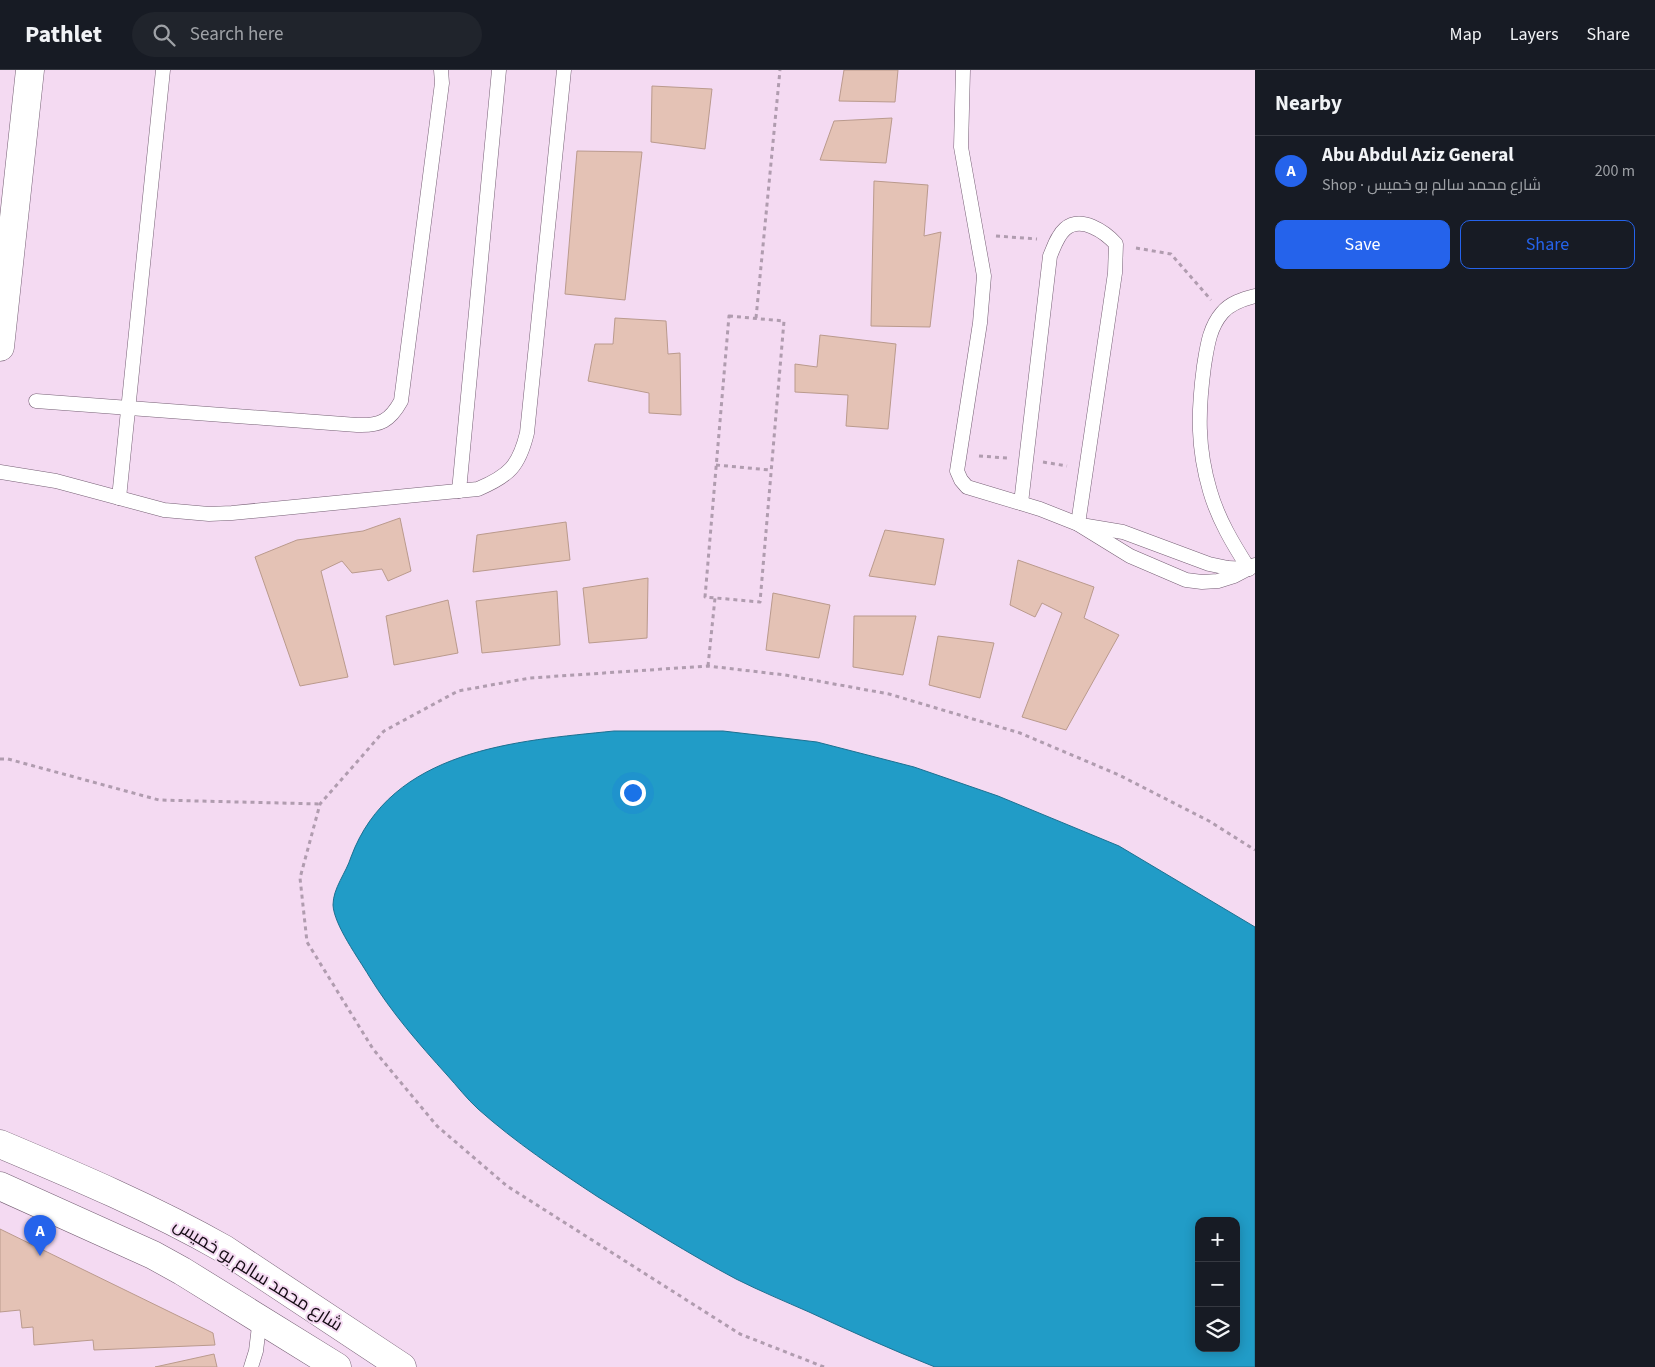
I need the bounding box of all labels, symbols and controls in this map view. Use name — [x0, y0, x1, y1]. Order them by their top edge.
search box — [132, 12, 482, 57]
text: Pathlet — [25, 17, 102, 52]
icon: search — [150, 21, 178, 49]
text: Search here — [190, 21, 284, 48]
text: Map — [1450, 22, 1482, 47]
text: Layers — [1510, 22, 1559, 47]
text: Share — [1587, 22, 1630, 47]
text: Nearby — [1275, 88, 1342, 118]
text: Abu Abdul Aziz General — [1322, 142, 1514, 169]
text: A — [1286, 160, 1296, 182]
text: 200 m — [1595, 160, 1635, 182]
text: Shop · شارع محمد سالم بو خميس — [1322, 174, 1541, 196]
button: Save — [1275, 220, 1450, 269]
button: Share — [1460, 220, 1635, 269]
your location — [620, 780, 646, 806]
street label: شارع محمد سالم بو خميس — [168, 1213, 348, 1337]
pin: A — [24, 1215, 56, 1256]
map controls — [1195, 1217, 1240, 1352]
button: + — [1195, 1217, 1240, 1262]
button: − — [1195, 1262, 1240, 1307]
button: layers — [1195, 1307, 1240, 1352]

